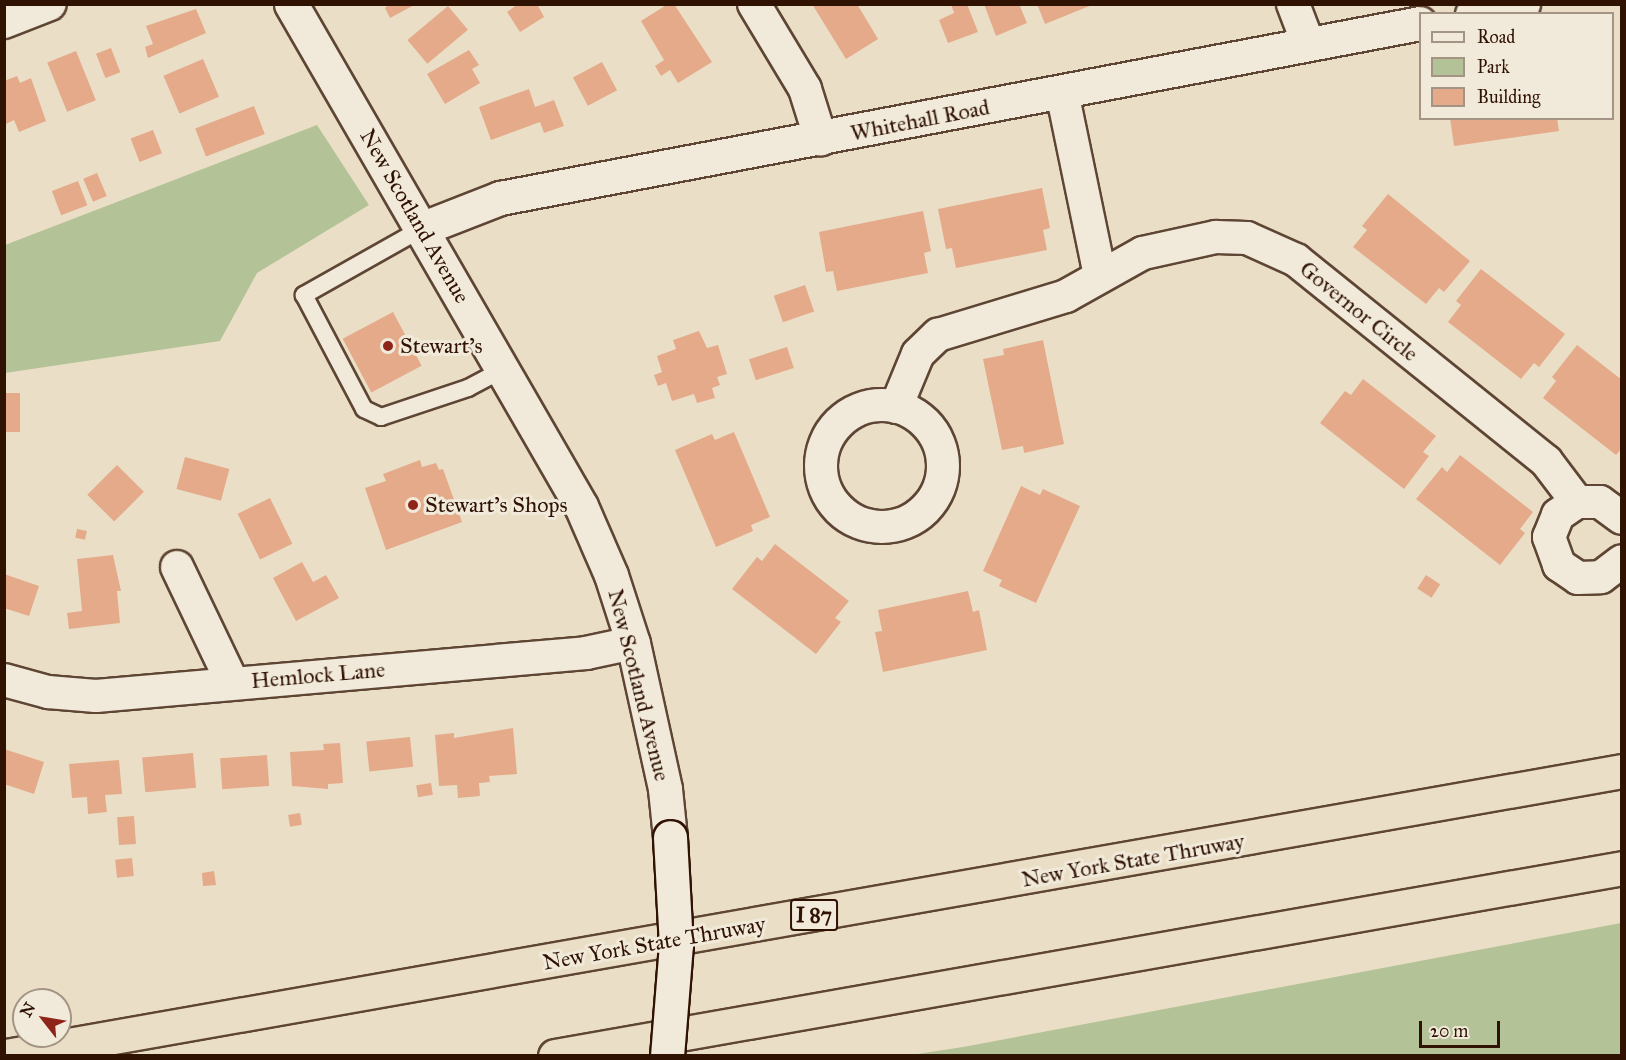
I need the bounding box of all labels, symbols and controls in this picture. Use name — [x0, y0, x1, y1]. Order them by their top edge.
legend — [1419, 12, 1614, 120]
text: Road — [1477, 26, 1515, 48]
text: Park — [1477, 56, 1510, 78]
text: Building — [1477, 86, 1540, 108]
street label: Whitehall Road — [848, 94, 992, 146]
street label: New Scotland Avenue — [354, 124, 476, 308]
street label: Governor Circle — [1295, 255, 1423, 367]
place label: Stewart's — [400, 333, 483, 359]
marker: Stewart's — [381, 339, 395, 353]
place label: Stewart's Shops — [425, 492, 567, 518]
marker: Stewart's Shops — [406, 498, 420, 512]
street label: New Scotland Avenue — [602, 586, 676, 784]
street label: Hemlock Lane — [250, 656, 386, 694]
street label: New York State Thruway — [1020, 827, 1246, 893]
road number: I 87 — [790, 897, 838, 933]
street label: New York State Thruway — [541, 910, 767, 976]
north arrow — [12, 988, 72, 1048]
text: N — [16, 999, 39, 1020]
scale bar — [1422, 1009, 1503, 1047]
text: 20 m — [1430, 1020, 1468, 1042]

